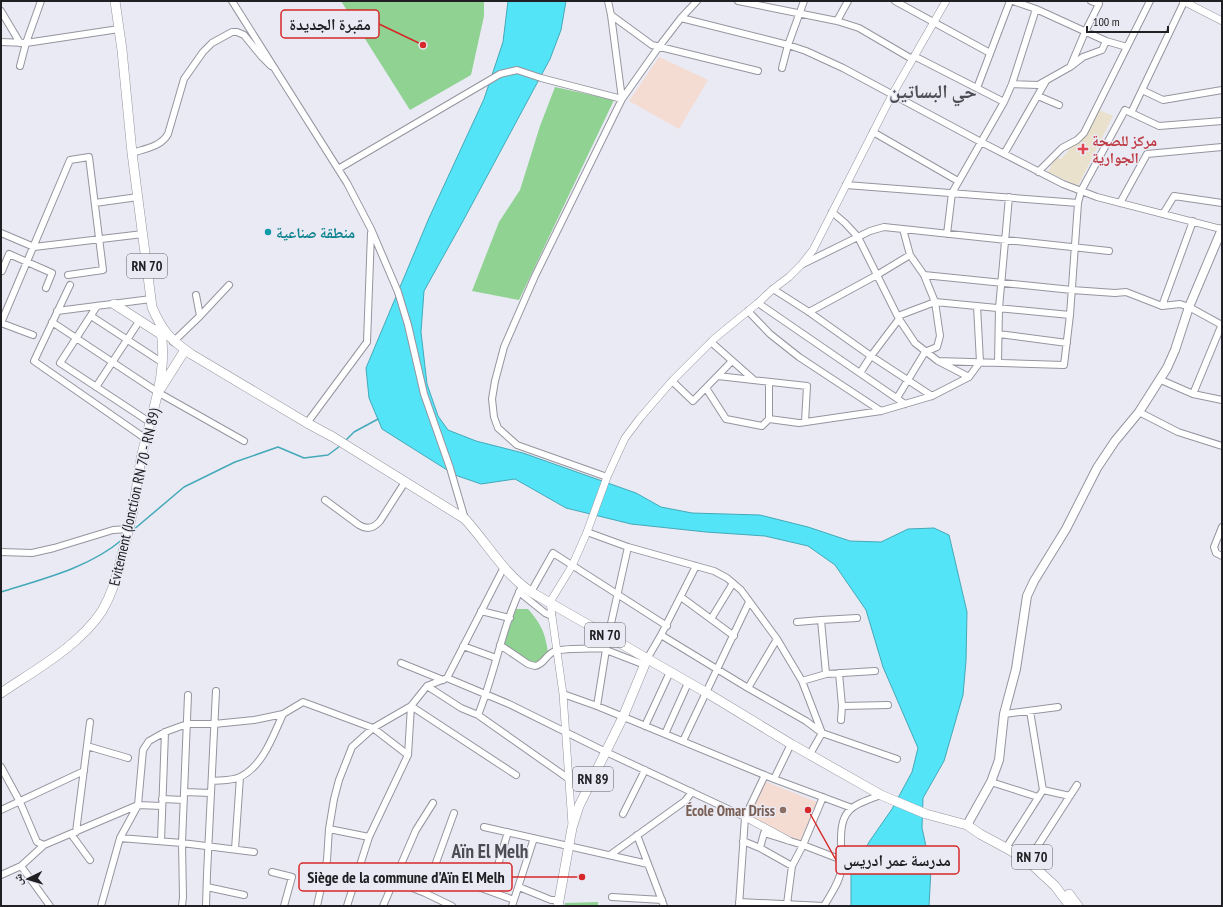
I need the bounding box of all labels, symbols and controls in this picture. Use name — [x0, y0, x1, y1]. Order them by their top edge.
scale bar — [1087, 8, 1168, 34]
callout: مقبرة الجديدة — [281, 10, 379, 38]
text: مقبرة الجديدة — [289, 14, 371, 34]
text: 100 m — [1093, 14, 1120, 29]
district label: حي البساتين — [889, 79, 977, 107]
place label: مركز للصحة الجوارية — [1092, 131, 1157, 167]
marker: مركز للصحة الجوارية — [1077, 143, 1089, 155]
place label: منطقة صناعية — [276, 223, 355, 242]
marker: منطقة صناعية — [263, 227, 273, 237]
road number: RN 70 — [127, 254, 167, 278]
street label: Evitement (Jonction RN 70 - RN 89) — [104, 406, 164, 588]
road number: RN 70 — [585, 623, 625, 647]
road number: RN 89 — [573, 767, 613, 791]
place label: École Omar Driss — [686, 801, 775, 820]
marker: École Omar Driss — [778, 805, 788, 815]
district label: Aïn El Melh — [451, 839, 528, 863]
road number: RN 70 — [1012, 845, 1052, 869]
callout: مدرسة عمر ادريس — [836, 846, 959, 874]
text: مدرسة عمر ادريس — [843, 850, 951, 870]
north arrow — [8, 859, 48, 899]
callout: Siège de la commune d'Aïn El Melh — [299, 863, 512, 891]
text: Siège de la commune d'Aïn El Melh — [307, 867, 505, 887]
text: ش — [11, 873, 27, 886]

